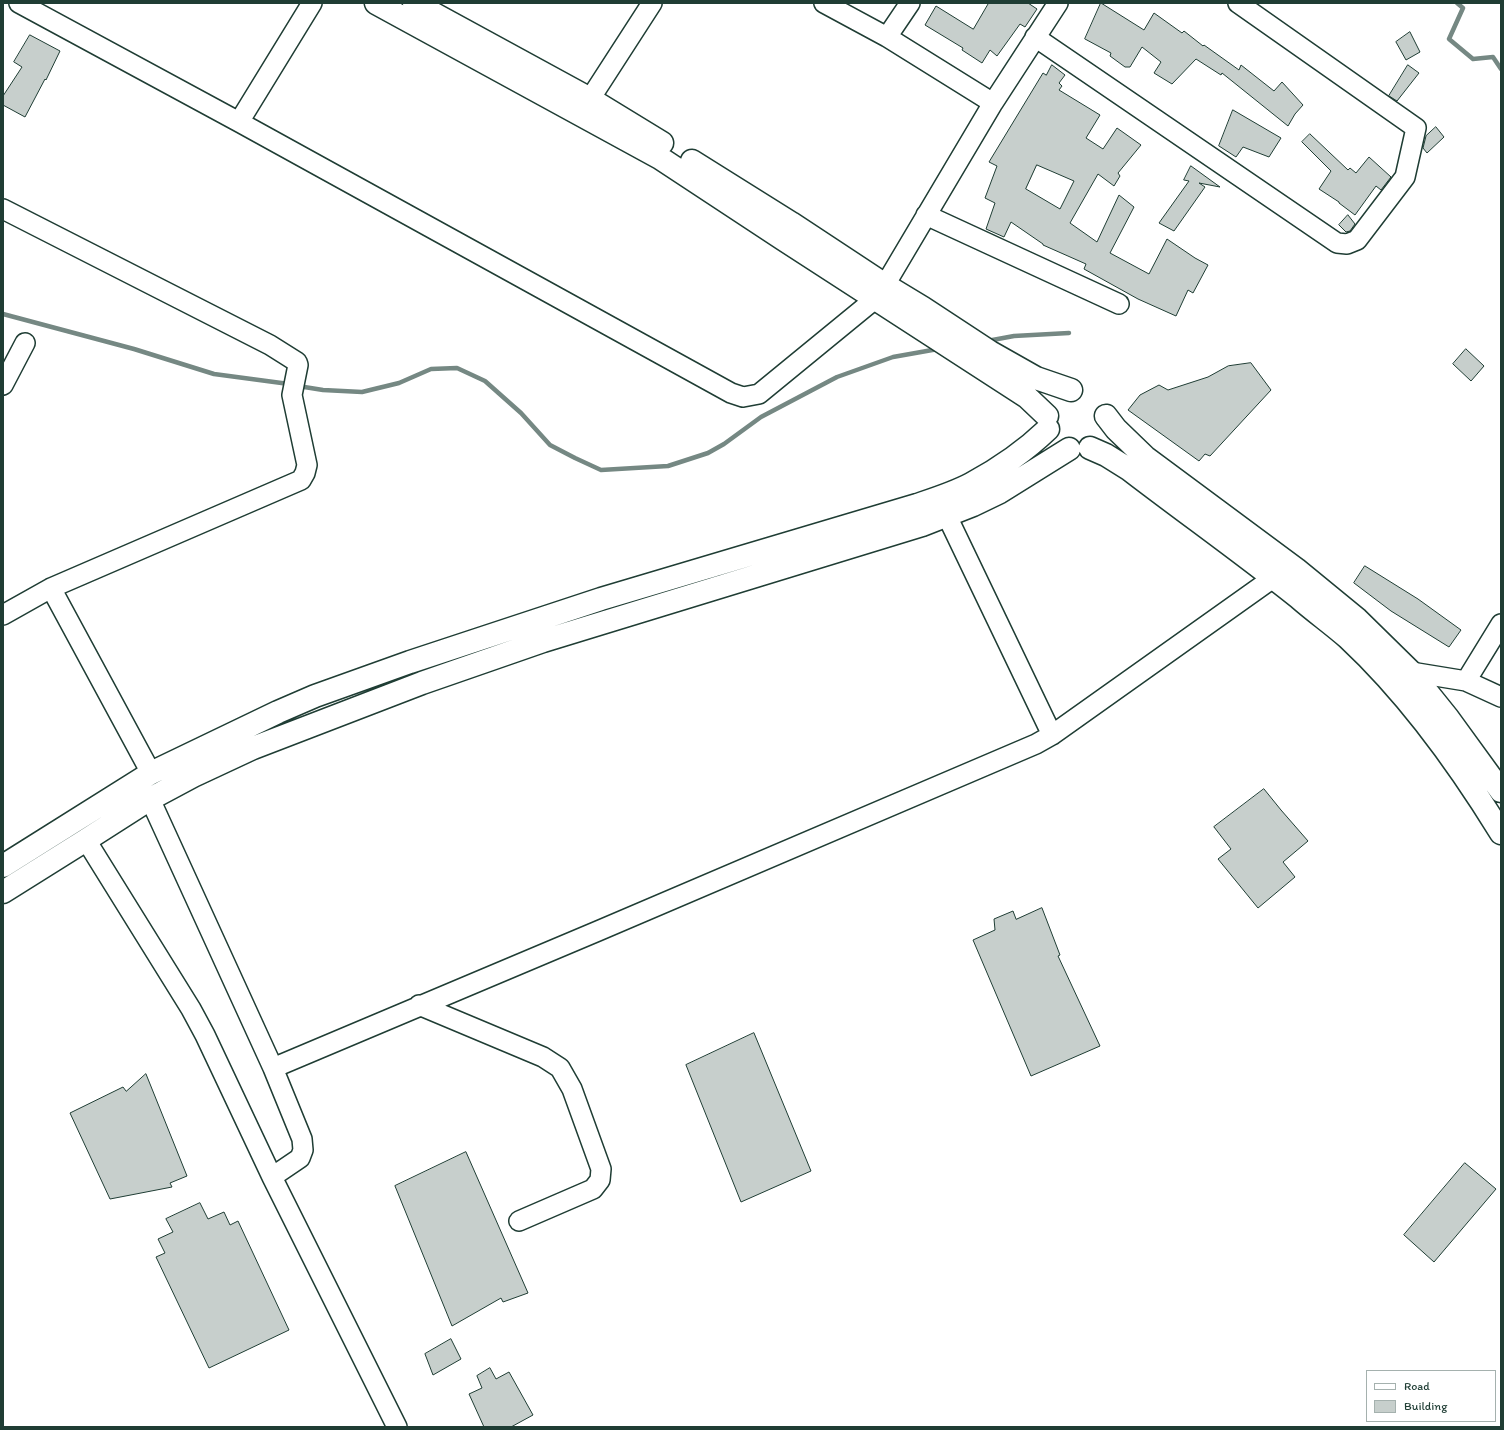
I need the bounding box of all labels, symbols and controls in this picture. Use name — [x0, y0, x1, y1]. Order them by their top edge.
legend — [1366, 1370, 1496, 1422]
text: Road — [1404, 1379, 1430, 1393]
text: Building — [1404, 1399, 1447, 1413]

